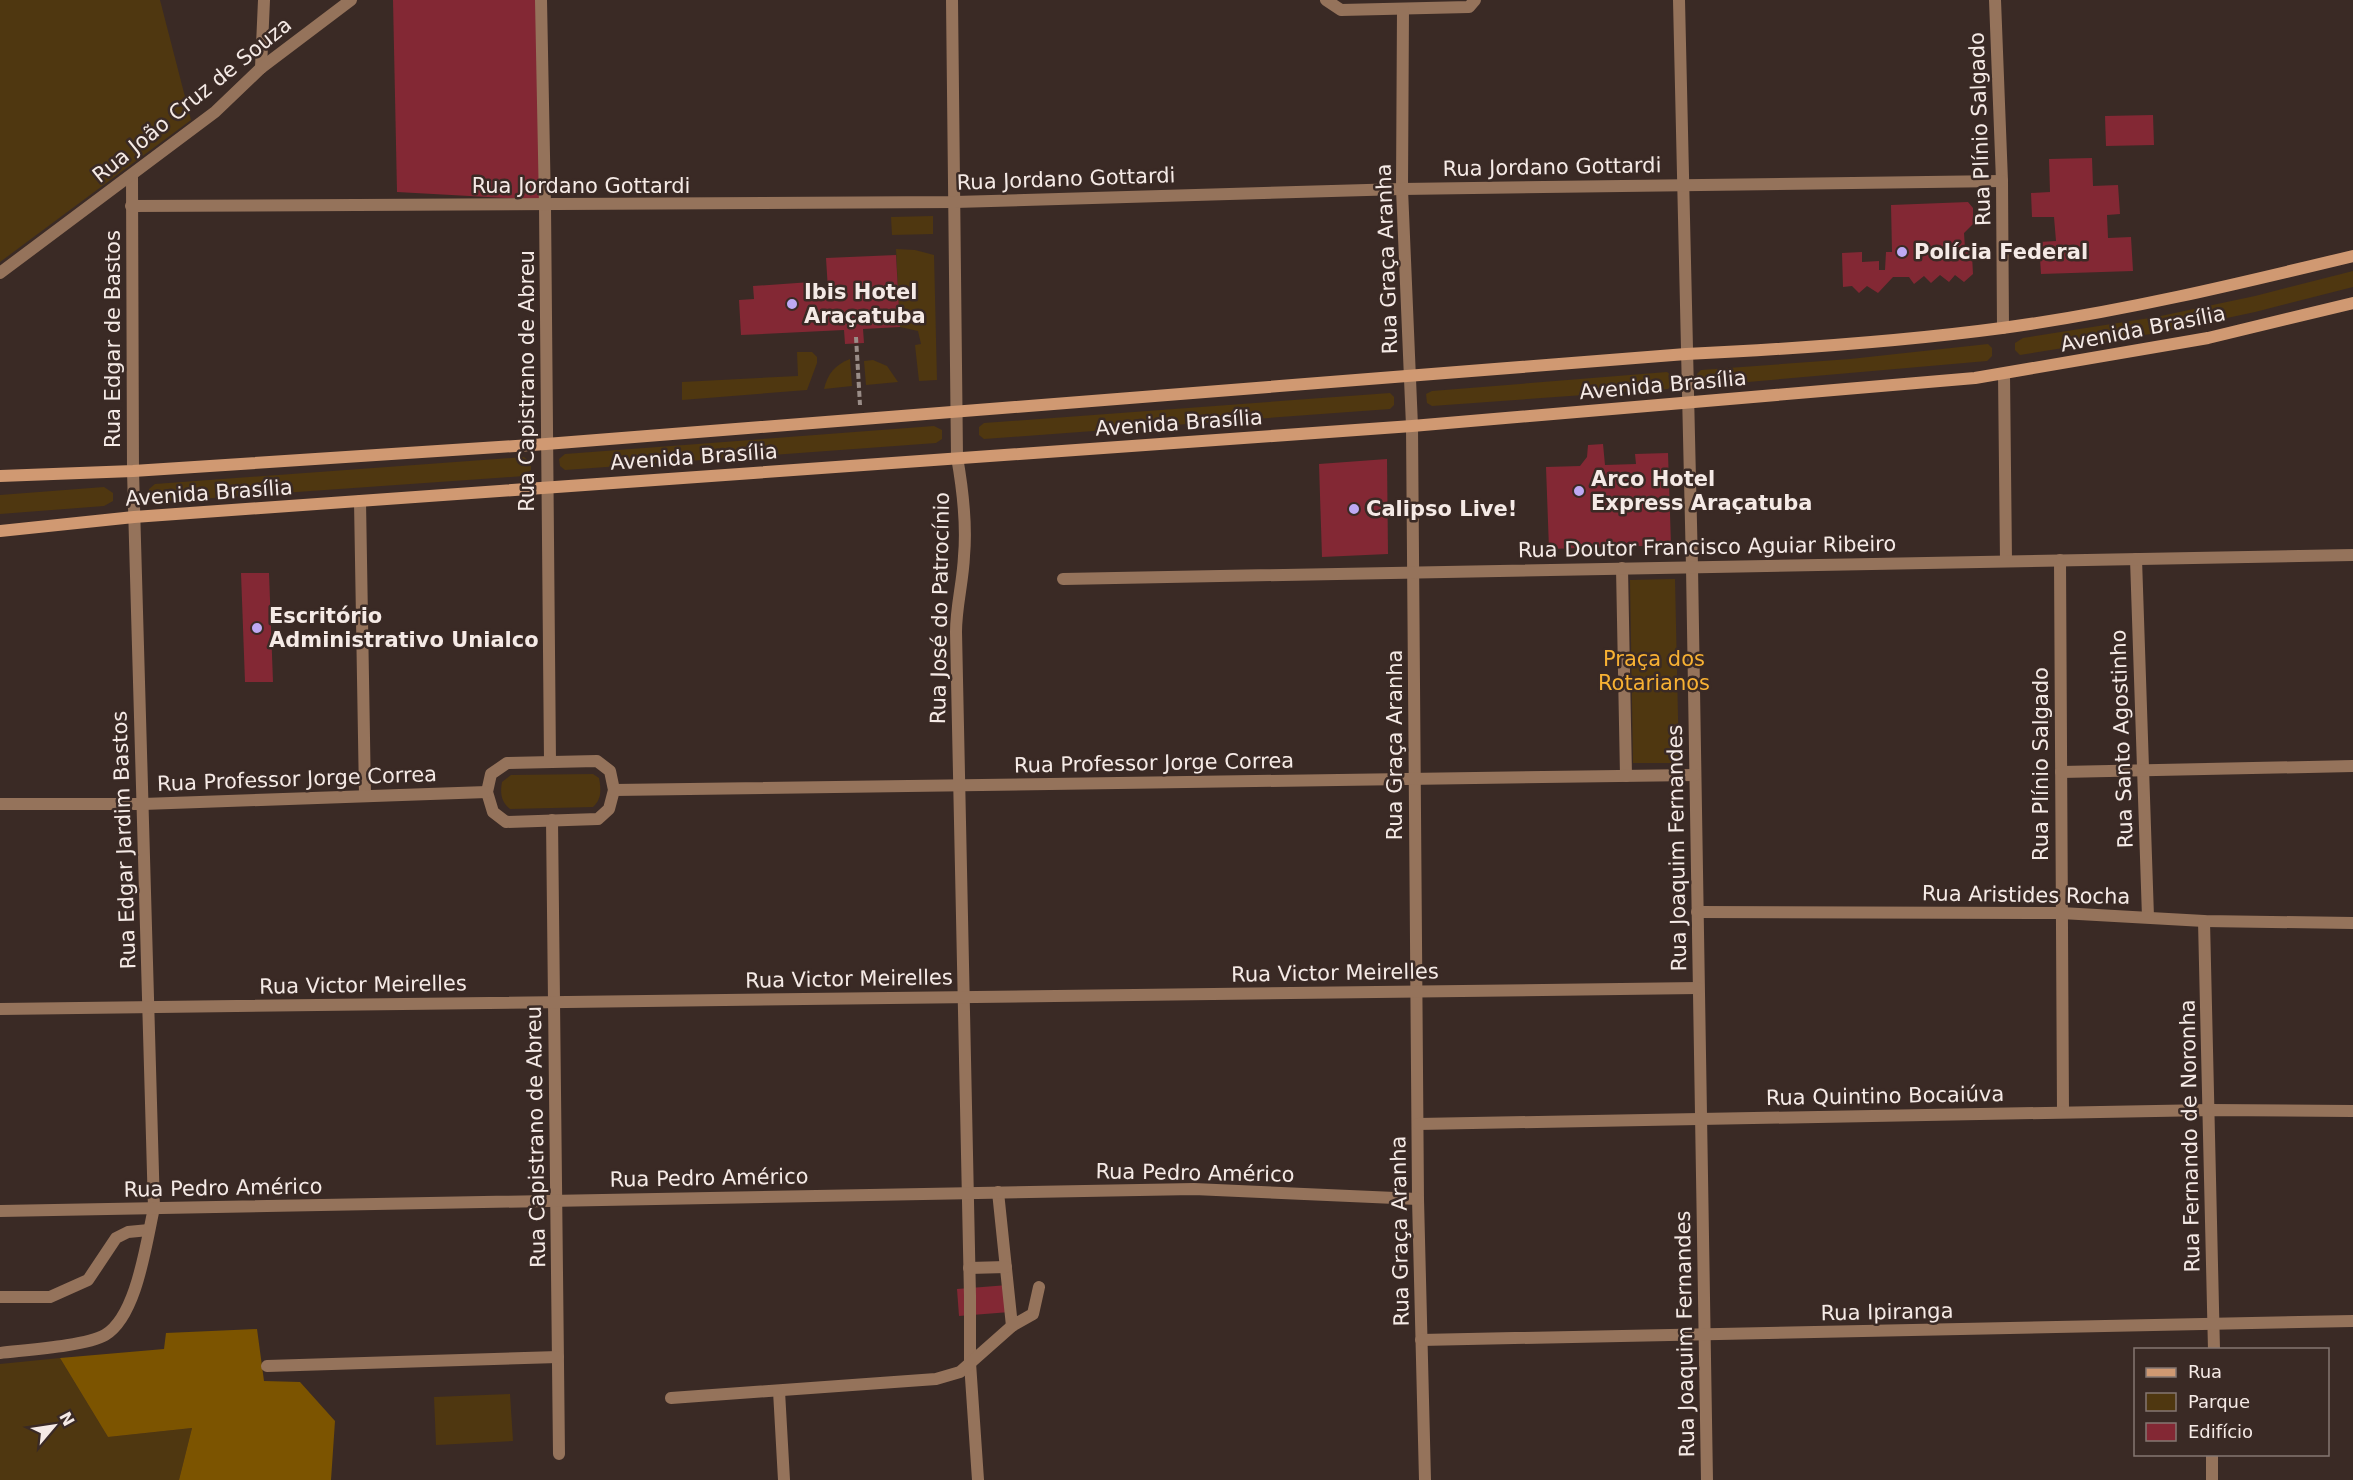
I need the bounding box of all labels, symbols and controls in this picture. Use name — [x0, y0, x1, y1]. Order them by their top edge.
street label: Rua João Cruz de Souza — [88, 12, 296, 188]
street label: Rua Plínio Salgado — [1965, 32, 1995, 226]
street label: Rua Jordano Gottardi — [1442, 153, 1662, 181]
street label: Rua Jordano Gottardi — [956, 163, 1176, 195]
street label: Rua Graça Aranha — [1372, 163, 1402, 355]
street label: Rua Jordano Gottardi — [472, 174, 690, 198]
street label: Rua Edgar de Bastos — [101, 230, 125, 448]
place label: Polícia Federal — [1914, 240, 2088, 264]
marker: Polícia Federal — [1895, 245, 1909, 259]
street label: Rua Capistrano de Abreu — [515, 250, 539, 512]
place label: Ibis Hotel Araçatuba — [804, 280, 926, 328]
marker: Ibis Hotel Araçatuba — [785, 297, 799, 311]
street label: Avenida Brasília — [2058, 301, 2228, 357]
street label: Avenida Brasília — [1578, 366, 1748, 404]
street label: Avenida Brasília — [1095, 405, 1263, 441]
street label: Avenida Brasília — [610, 439, 778, 475]
place label: Arco Hotel Express Araçatuba — [1591, 467, 1812, 515]
street label: Avenida Brasília — [125, 475, 293, 511]
marker: Arco Hotel Express Araçatuba — [1572, 484, 1586, 498]
street label: Rua José do Patrocínio — [926, 492, 954, 724]
place label: Calipso Live! — [1366, 497, 1517, 521]
marker: Calipso Live! — [1347, 502, 1361, 516]
street label: Rua Doutor Francisco Aguiar Ribeiro — [1518, 532, 1896, 562]
place label: Escritório Administrativo Unialco — [269, 604, 539, 652]
marker: Escritório Administrativo Unialco — [250, 621, 264, 635]
street label: Rua Santo Agostinho — [2106, 629, 2138, 849]
park label: Praça dos Rotarianos — [1598, 647, 1710, 695]
street label: Rua Graça Aranha — [1383, 650, 1407, 840]
street label: Rua Plínio Salgado — [2029, 667, 2053, 861]
street label: Rua Edgar Jardim Bastos — [107, 710, 141, 970]
street label: Rua Joaquim Fernandes — [1663, 724, 1691, 972]
street label: Rua Professor Jorge Correa — [1014, 749, 1294, 777]
street label: Rua Professor Jorge Correa — [157, 762, 437, 796]
street label: Rua Aristides Rocha — [1922, 881, 2130, 909]
street label: Rua Victor Meirelles — [1231, 959, 1439, 987]
street label: Rua Victor Meirelles — [745, 965, 953, 993]
street label: Rua Victor Meirelles — [259, 971, 467, 999]
street label: Rua Fernando de Noronha — [2176, 999, 2204, 1273]
street label: Rua Capistrano de Abreu — [522, 1006, 550, 1268]
street label: Rua Quintino Bocaiúva — [1766, 1082, 2004, 1110]
street label: Rua Graça Aranha — [1386, 1135, 1414, 1327]
street label: Rua Pedro Américo — [1095, 1159, 1295, 1187]
street label: Rua Pedro Américo — [609, 1164, 809, 1192]
street label: Rua Pedro Américo — [123, 1174, 323, 1202]
street label: Rua Joaquim Fernandes — [1671, 1210, 1699, 1458]
street label: Rua Ipiranga — [1820, 1299, 1954, 1325]
legend — [2134, 1348, 2329, 1456]
text: Rua — [2188, 1361, 2222, 1382]
text: Parque — [2188, 1391, 2250, 1412]
north arrow — [24, 1396, 84, 1456]
text: N — [55, 1409, 78, 1429]
text: Edifício — [2188, 1421, 2253, 1442]

